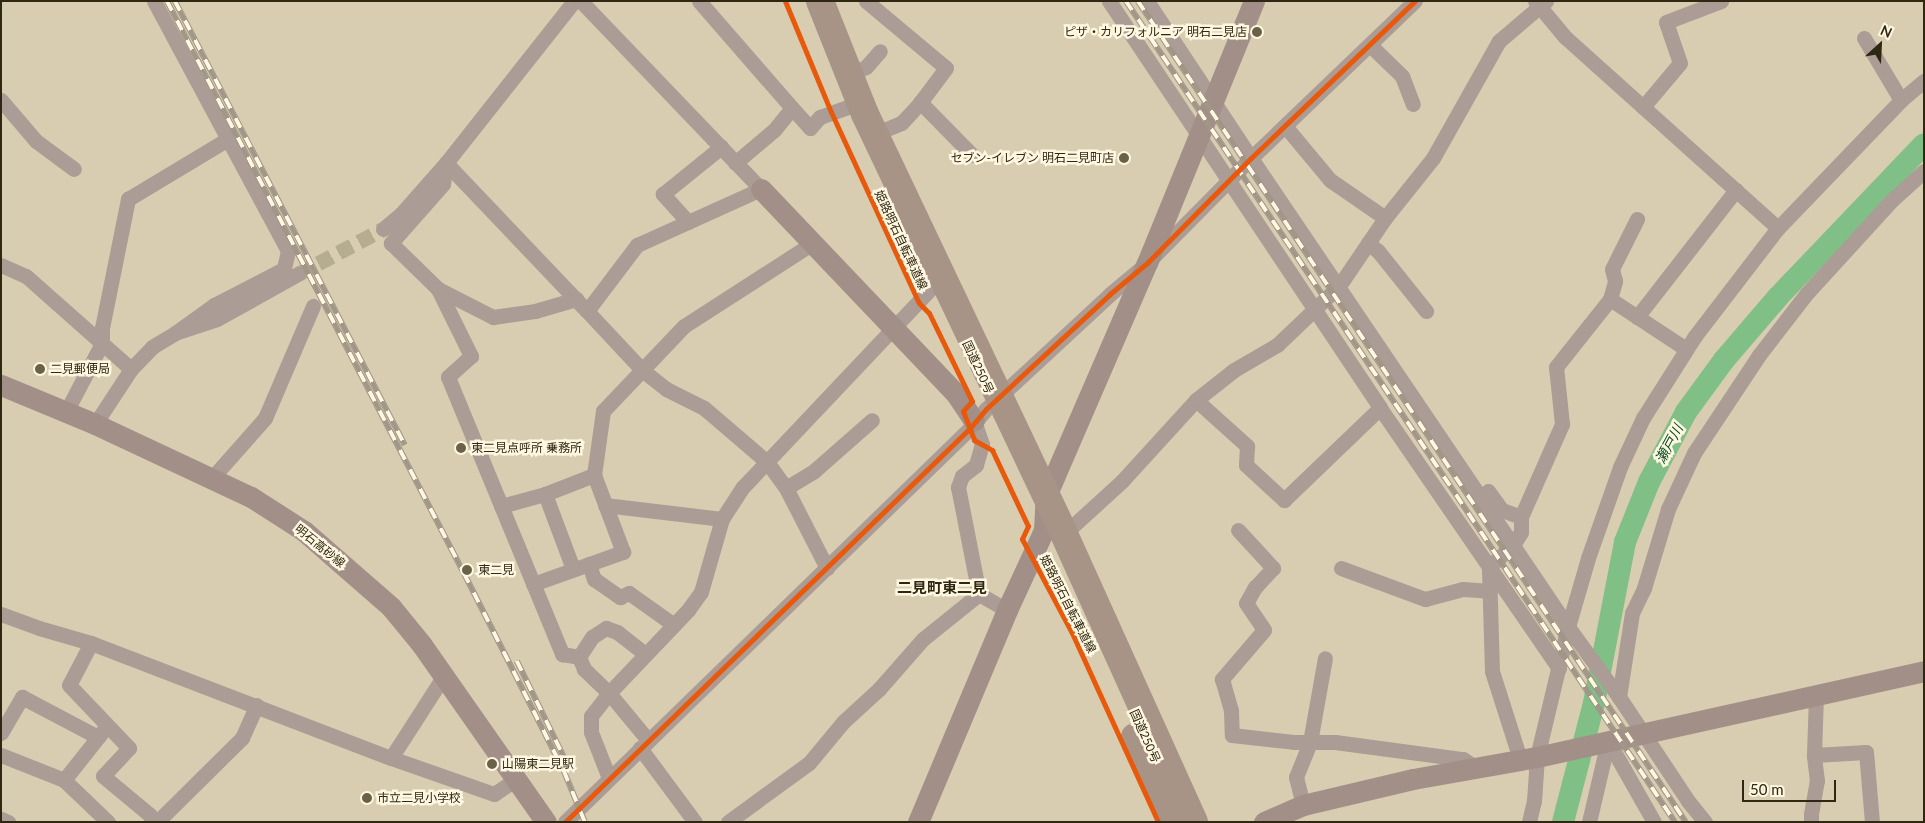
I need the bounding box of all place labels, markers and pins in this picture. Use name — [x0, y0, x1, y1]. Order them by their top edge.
place label: ピザ・カリフォルニア 明石二見店 — [1064, 25, 1247, 39]
marker: ピザ・カリフォルニア 明石二見店 — [1251, 26, 1263, 38]
place label: セブン-イレブン 明石二見町店 — [950, 151, 1114, 165]
marker: セブン-イレブン 明石二見町店 — [1118, 152, 1130, 164]
place label: 二見郵便局 — [50, 362, 110, 376]
marker: 二見郵便局 — [34, 363, 46, 375]
place label: 東二見点呼所 乗務所 — [471, 441, 582, 455]
marker: 東二見点呼所 乗務所 — [455, 442, 467, 454]
marker: 東二見 — [460, 563, 474, 577]
place label: 東二見 — [478, 563, 514, 577]
place label: 山陽東二見駅 — [502, 757, 574, 771]
marker: 山陽東二見駅 — [486, 758, 498, 770]
place label: 市立二見小学校 — [377, 791, 461, 805]
marker: 市立二見小学校 — [361, 792, 373, 804]

